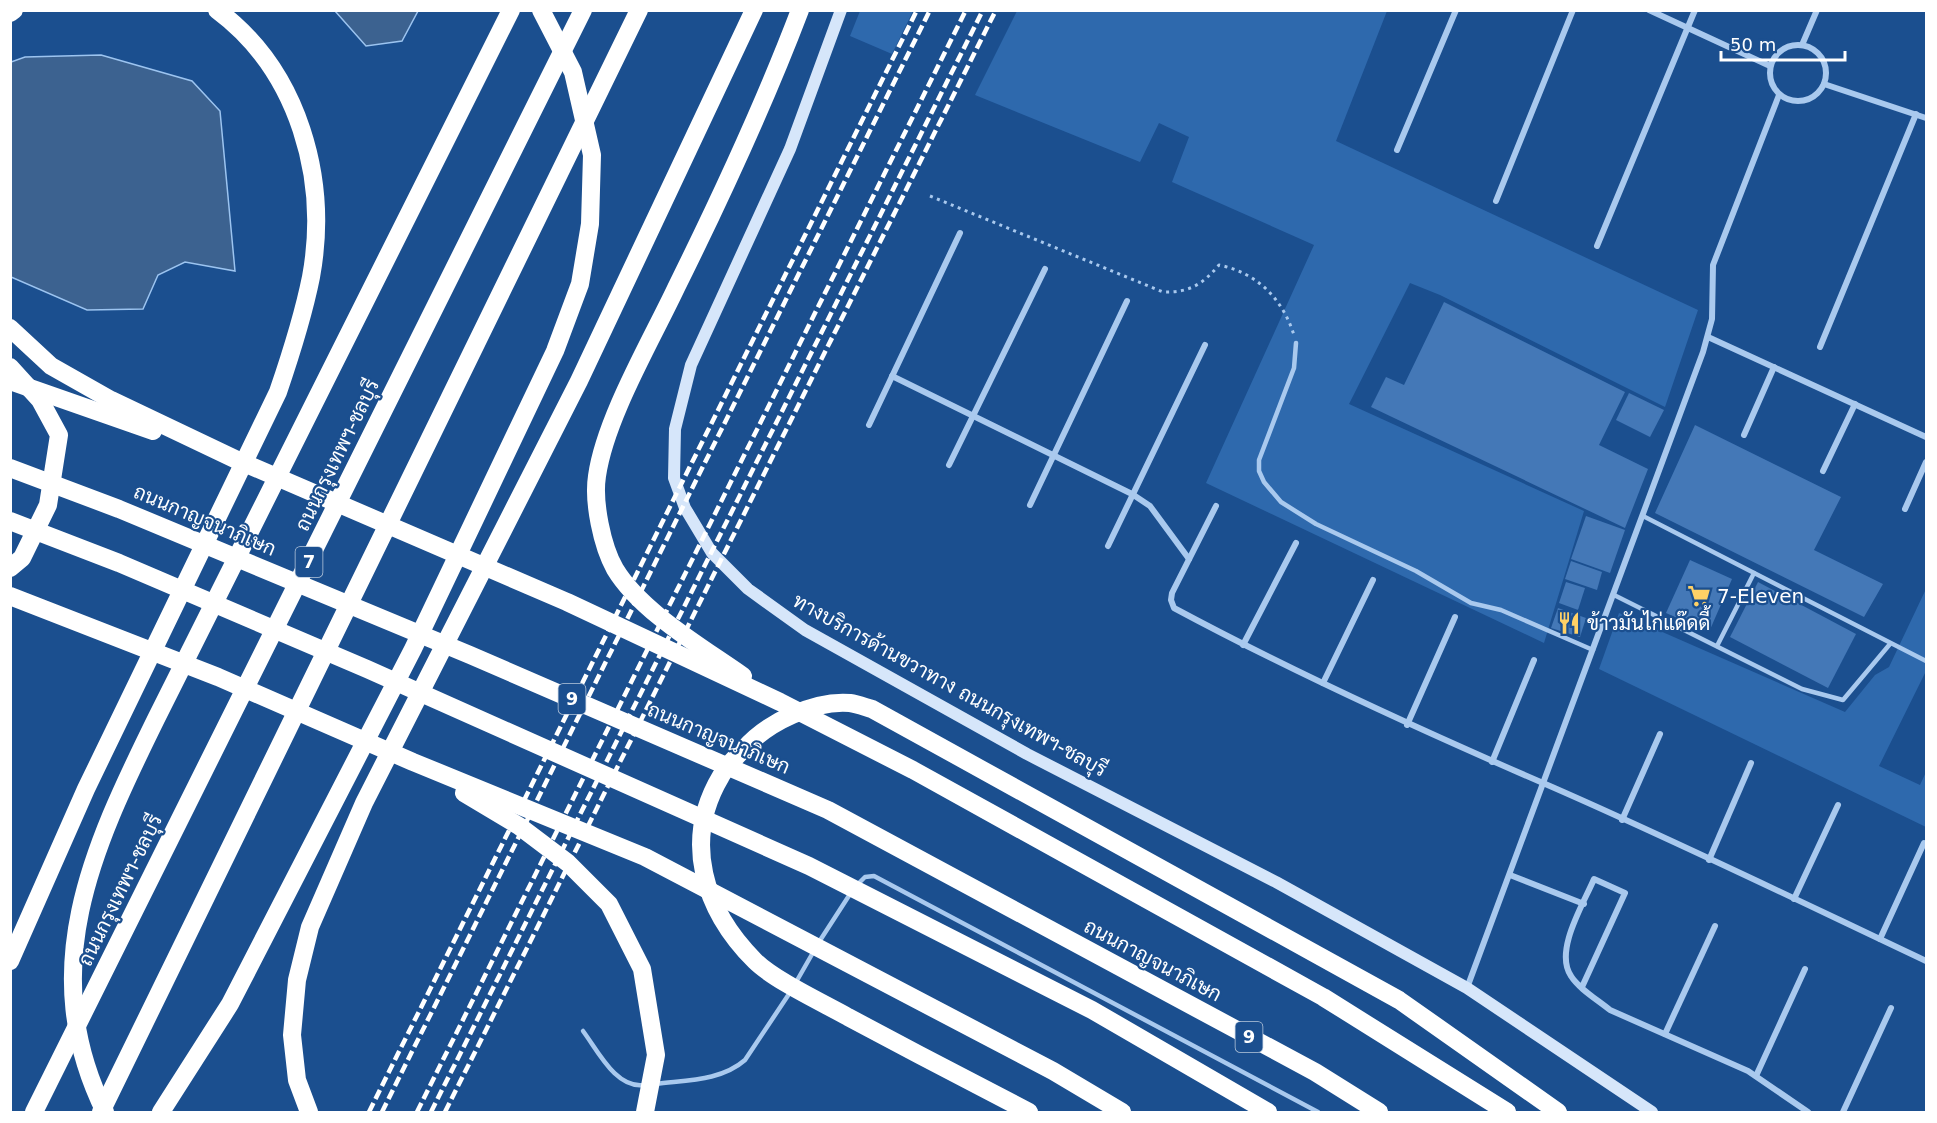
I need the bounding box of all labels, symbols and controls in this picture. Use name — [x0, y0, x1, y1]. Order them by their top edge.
scale bar — [1721, 24, 1846, 62]
text: 50 m — [1730, 34, 1776, 55]
street label: ถนนกรุงเทพฯ-ชลบุรี — [289, 375, 386, 536]
street label: ถนนกาญจนาภิเษก — [130, 479, 280, 561]
road number: 7 — [296, 547, 322, 577]
supermarket icon: 7-Eleven — [1686, 583, 1712, 609]
place label: 7-Eleven — [1717, 584, 1804, 608]
street label: ทางบริการด้านขวาทาง ถนนกรุงเทพฯ-ชลบุรี — [788, 587, 1112, 783]
place label: ข้าวมันไก่แด๊ดดี้ — [1587, 605, 1711, 635]
restaurant icon: ข้าวมันไก่แด๊ดดี้ — [1556, 610, 1582, 636]
road number: 9 — [558, 684, 586, 714]
street label: ถนนกาญจนาภิเษก — [644, 697, 794, 779]
street label: ถนนกรุงเทพฯ-ชลบุรี — [72, 810, 169, 971]
street label: ถนนกาญจนาภิเษก — [1080, 914, 1226, 1006]
road number: 9 — [1236, 1022, 1262, 1052]

